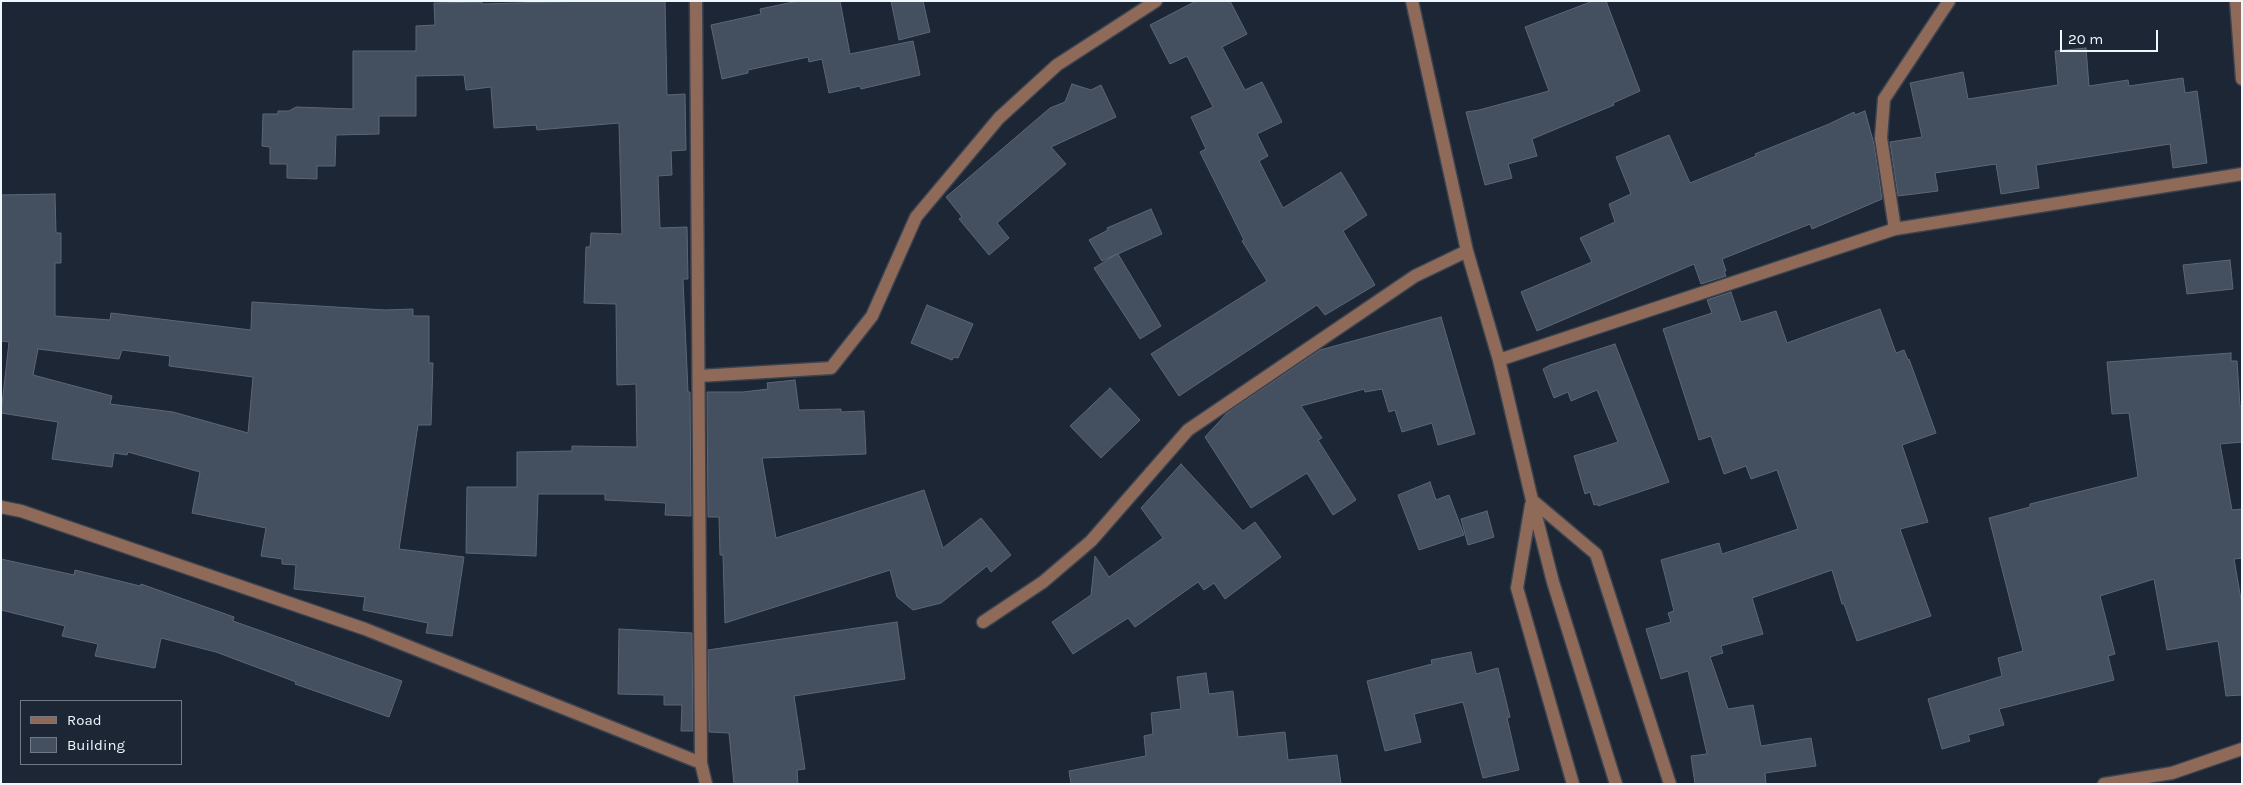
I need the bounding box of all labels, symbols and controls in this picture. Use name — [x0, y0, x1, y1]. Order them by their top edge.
scale bar — [2063, 20, 2160, 52]
text: 20 m — [2068, 30, 2103, 48]
legend — [20, 700, 182, 765]
text: Road — [67, 711, 102, 729]
text: Building — [67, 736, 125, 754]

